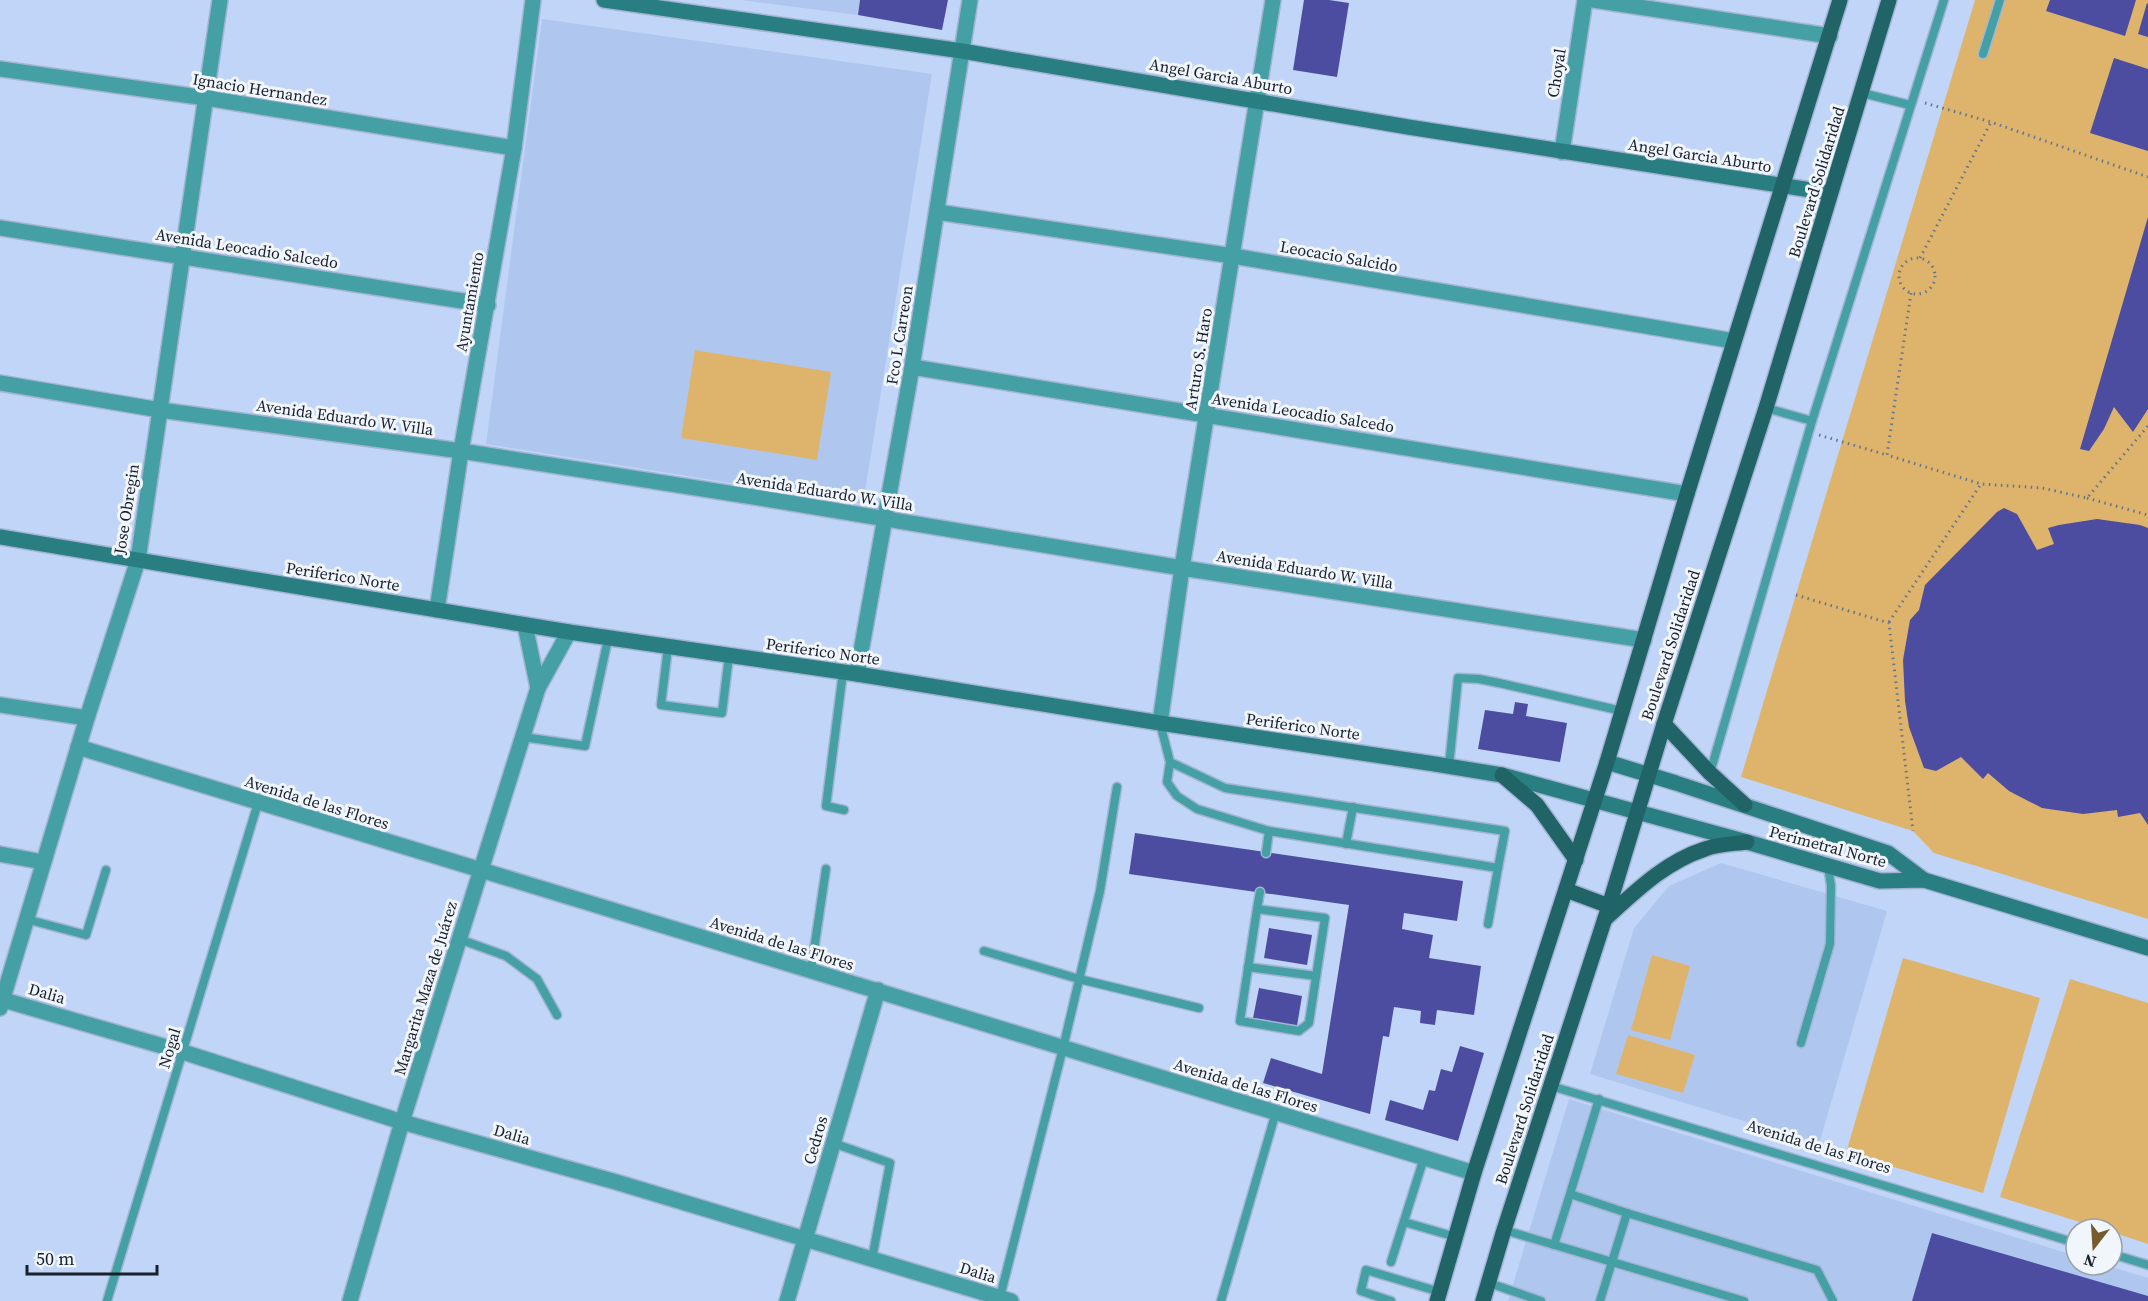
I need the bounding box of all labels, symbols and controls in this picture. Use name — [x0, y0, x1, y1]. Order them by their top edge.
street label: Choyal — [1541, 47, 1571, 99]
street label: Angel Garcia Aburto — [1148, 53, 1295, 99]
street label: Ignacio Hernandez — [191, 67, 329, 111]
street label: Boulevard Solidaridad — [1783, 104, 1849, 260]
street label: Angel Garcia Aburto — [1627, 133, 1774, 177]
street label: Avenida Leocadio Salcedo — [154, 223, 340, 273]
street label: Leocacio Salcido — [1278, 235, 1400, 277]
street label: Ayuntamiento — [449, 250, 489, 354]
street label: Fco L Carreon — [880, 283, 918, 386]
street label: Arturo S. Haro — [1179, 306, 1217, 412]
street label: Avenida Leocadio Salcedo — [1210, 387, 1396, 437]
street label: Avenida Eduardo W. Villa — [255, 394, 436, 440]
street label: Jose Obregin — [108, 462, 144, 557]
street label: Avenida Eduardo W. Villa — [735, 466, 916, 516]
street label: Avenida Eduardo W. Villa — [1215, 544, 1396, 594]
street label: Periferico Norte — [284, 556, 402, 596]
street label: Boulevard Solidaridad — [1635, 567, 1705, 723]
street label: Periferico Norte — [765, 632, 881, 670]
street label: Periferico Norte — [1245, 707, 1361, 745]
street label: Avenida de las Flores — [242, 770, 392, 834]
street label: Perimetral Norte — [1767, 820, 1889, 872]
street label: Margarita Maza de Juárez — [388, 898, 462, 1078]
street label: Avenida de las Flores — [707, 911, 857, 975]
street label: Dalia — [26, 977, 69, 1009]
street label: Nogal — [152, 1025, 186, 1071]
street label: Boulevard Solidaridad — [1489, 1031, 1559, 1187]
street label: Avenida de las Flores — [1171, 1053, 1321, 1117]
street label: Cedros — [798, 1113, 832, 1167]
street label: Avenida de las Flores — [1744, 1114, 1894, 1178]
street label: Dalia — [491, 1118, 534, 1150]
north arrow — [2064, 1217, 2124, 1277]
scale bar — [27, 1238, 158, 1276]
text: 50 m — [36, 1246, 74, 1271]
text: N — [2080, 1249, 2098, 1274]
street label: Dalia — [957, 1256, 1000, 1288]

